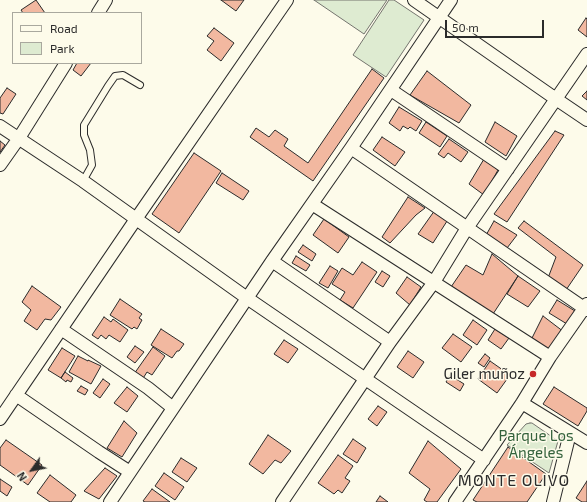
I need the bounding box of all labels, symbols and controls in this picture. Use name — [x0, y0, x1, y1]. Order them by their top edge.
legend — [12, 12, 142, 64]
scale bar — [447, 12, 546, 38]
text: 50 m — [452, 20, 479, 34]
text: Road — [50, 21, 78, 35]
text: Park — [50, 41, 75, 55]
place label: Giler muñoz — [443, 365, 525, 383]
marker: Giler muñoz — [528, 369, 538, 379]
park label: Parque Los Ángeles — [498, 427, 574, 462]
north arrow — [12, 450, 52, 490]
text: N — [14, 470, 29, 484]
district label: MONTE OLIVO — [458, 471, 570, 491]

